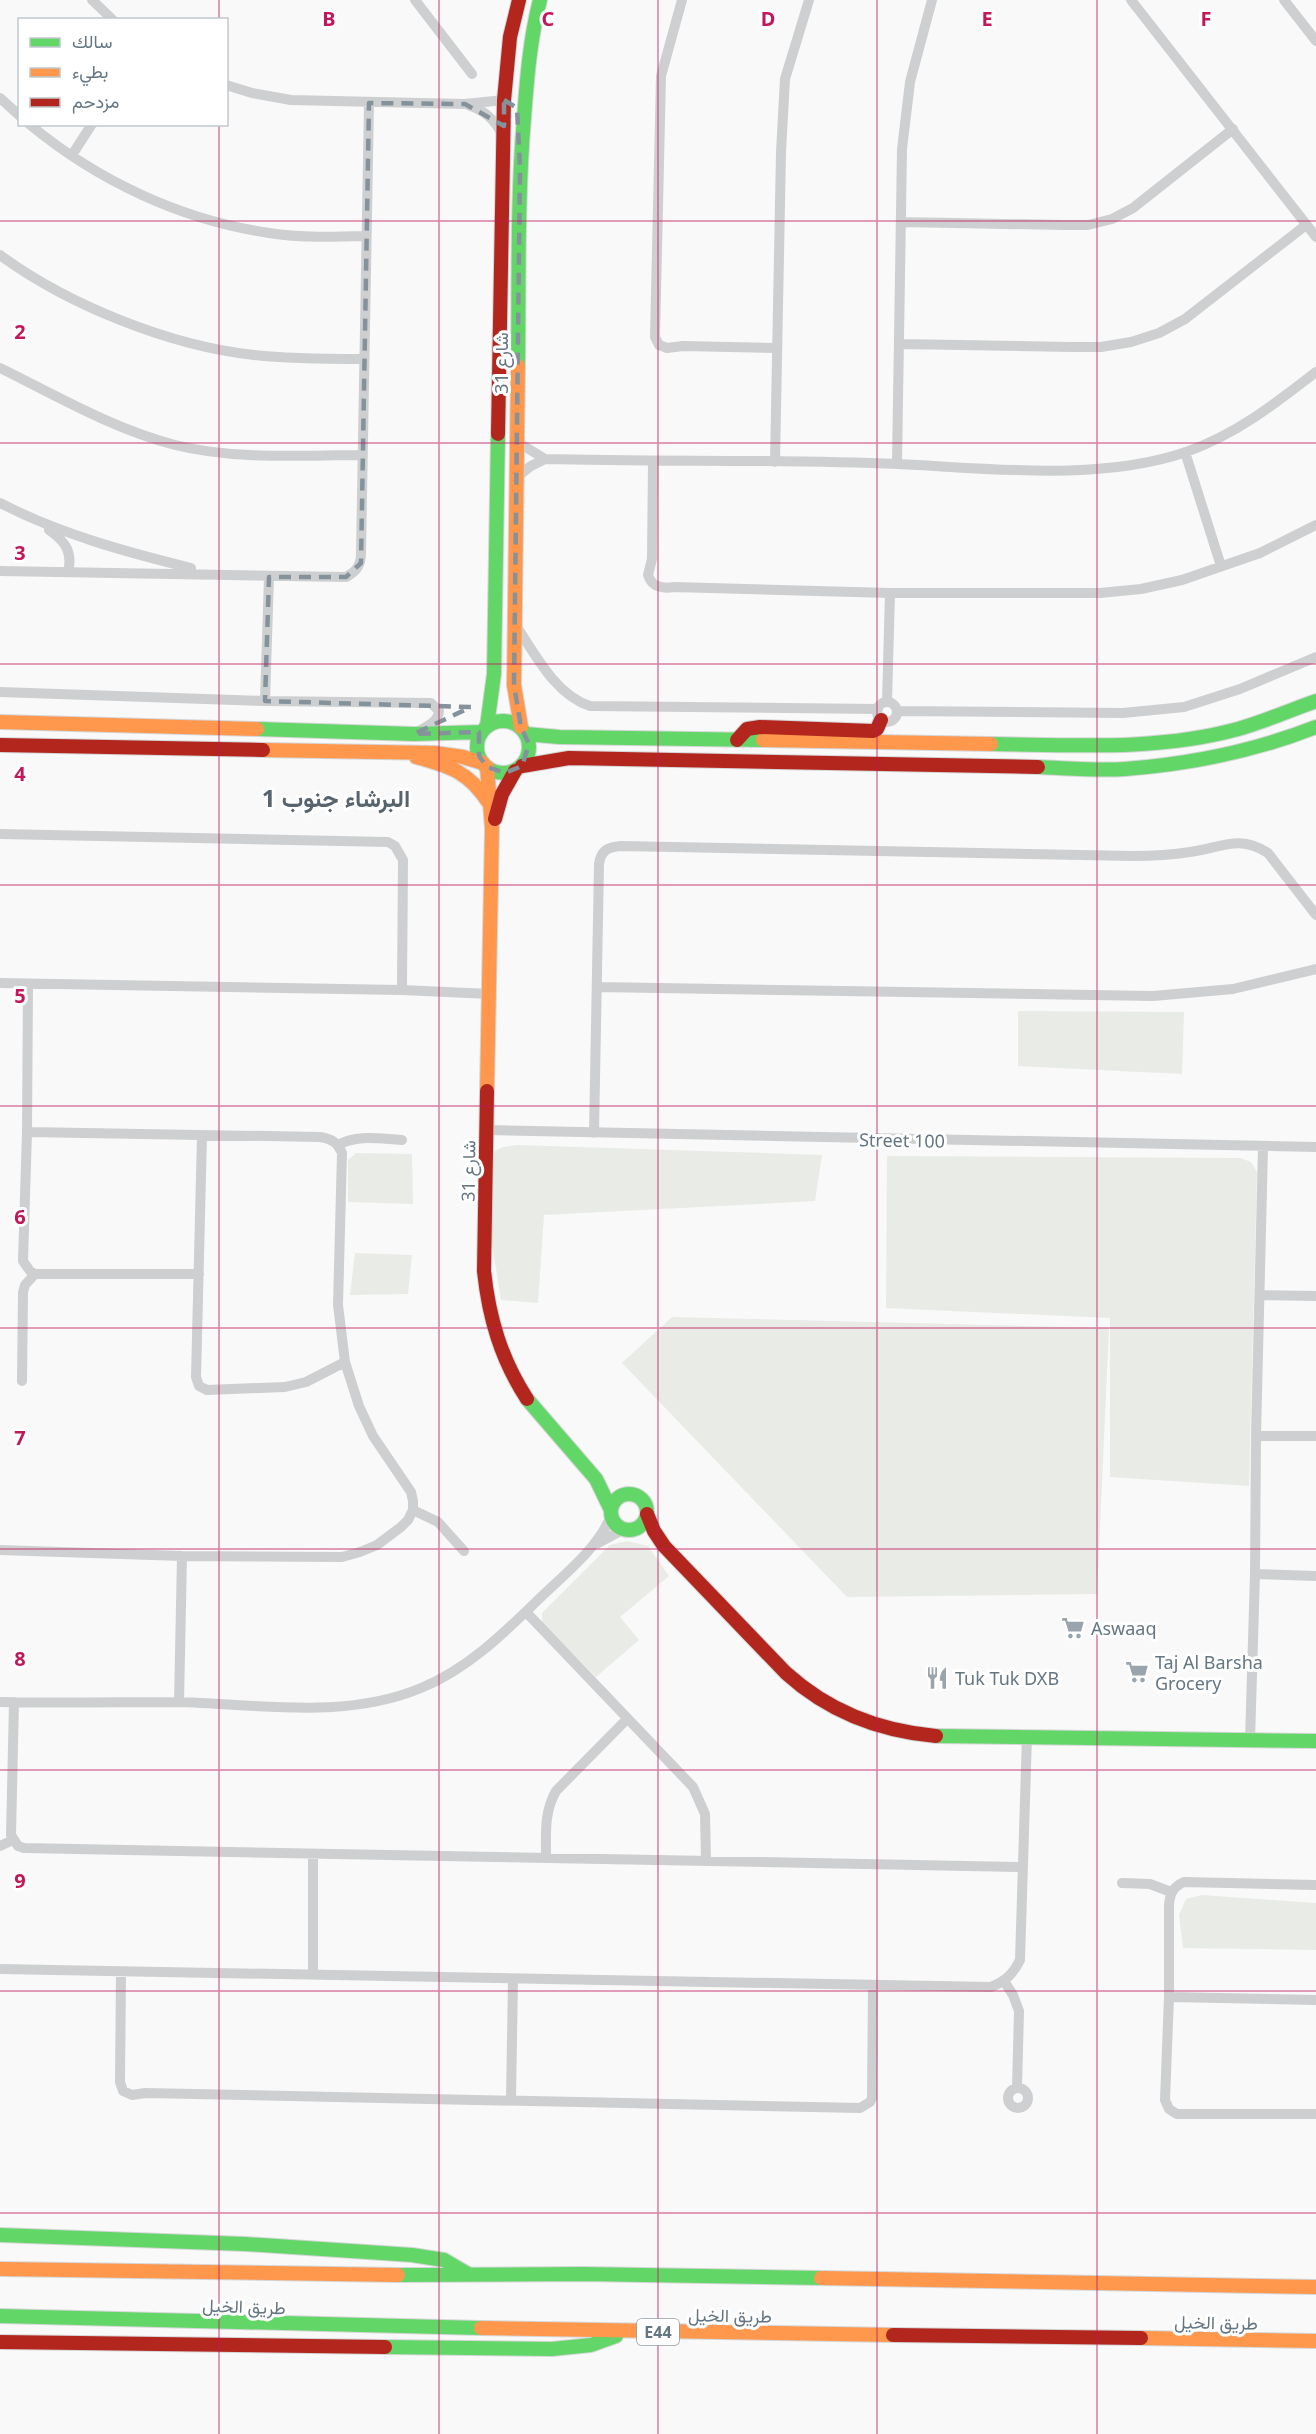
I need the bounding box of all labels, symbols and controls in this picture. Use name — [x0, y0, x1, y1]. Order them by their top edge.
text: B — [322, 5, 336, 32]
text: C — [542, 5, 555, 32]
text: D — [761, 5, 775, 32]
text: E — [981, 5, 993, 32]
text: F — [1201, 5, 1211, 32]
legend — [18, 18, 228, 126]
text: سالك — [72, 29, 112, 53]
text: بطيء — [72, 59, 108, 87]
text: مزدحم — [72, 89, 119, 114]
text: 2 — [14, 318, 26, 345]
street label: شارع 31 — [489, 332, 514, 394]
text: 3 — [14, 539, 26, 566]
text: 4 — [14, 760, 26, 787]
district label: البرشاء جنوب 1 — [262, 781, 410, 814]
text: 5 — [14, 982, 26, 1009]
street label: Street 100 — [859, 1127, 945, 1153]
street label: شارع 31 — [455, 1140, 482, 1202]
text: 6 — [14, 1203, 26, 1230]
text: 7 — [14, 1424, 26, 1451]
supermarket icon: Aswaaq — [1060, 1615, 1086, 1641]
place label: Aswaaq — [1091, 1616, 1157, 1640]
text: 8 — [14, 1645, 26, 1672]
place label: Taj Al Barsha Grocery — [1155, 1650, 1263, 1695]
supermarket icon: Taj Al Barsha Grocery — [1124, 1659, 1150, 1685]
restaurant icon: Tuk Tuk DXB — [924, 1665, 950, 1691]
place label: Tuk Tuk DXB — [955, 1666, 1059, 1690]
text: 9 — [14, 1867, 26, 1894]
street label: طريق الخيل — [202, 2293, 286, 2319]
street label: طريق الخيل — [688, 2302, 772, 2328]
street label: طريق الخيل — [1174, 2309, 1258, 2335]
road number: E44 — [637, 2319, 679, 2345]

